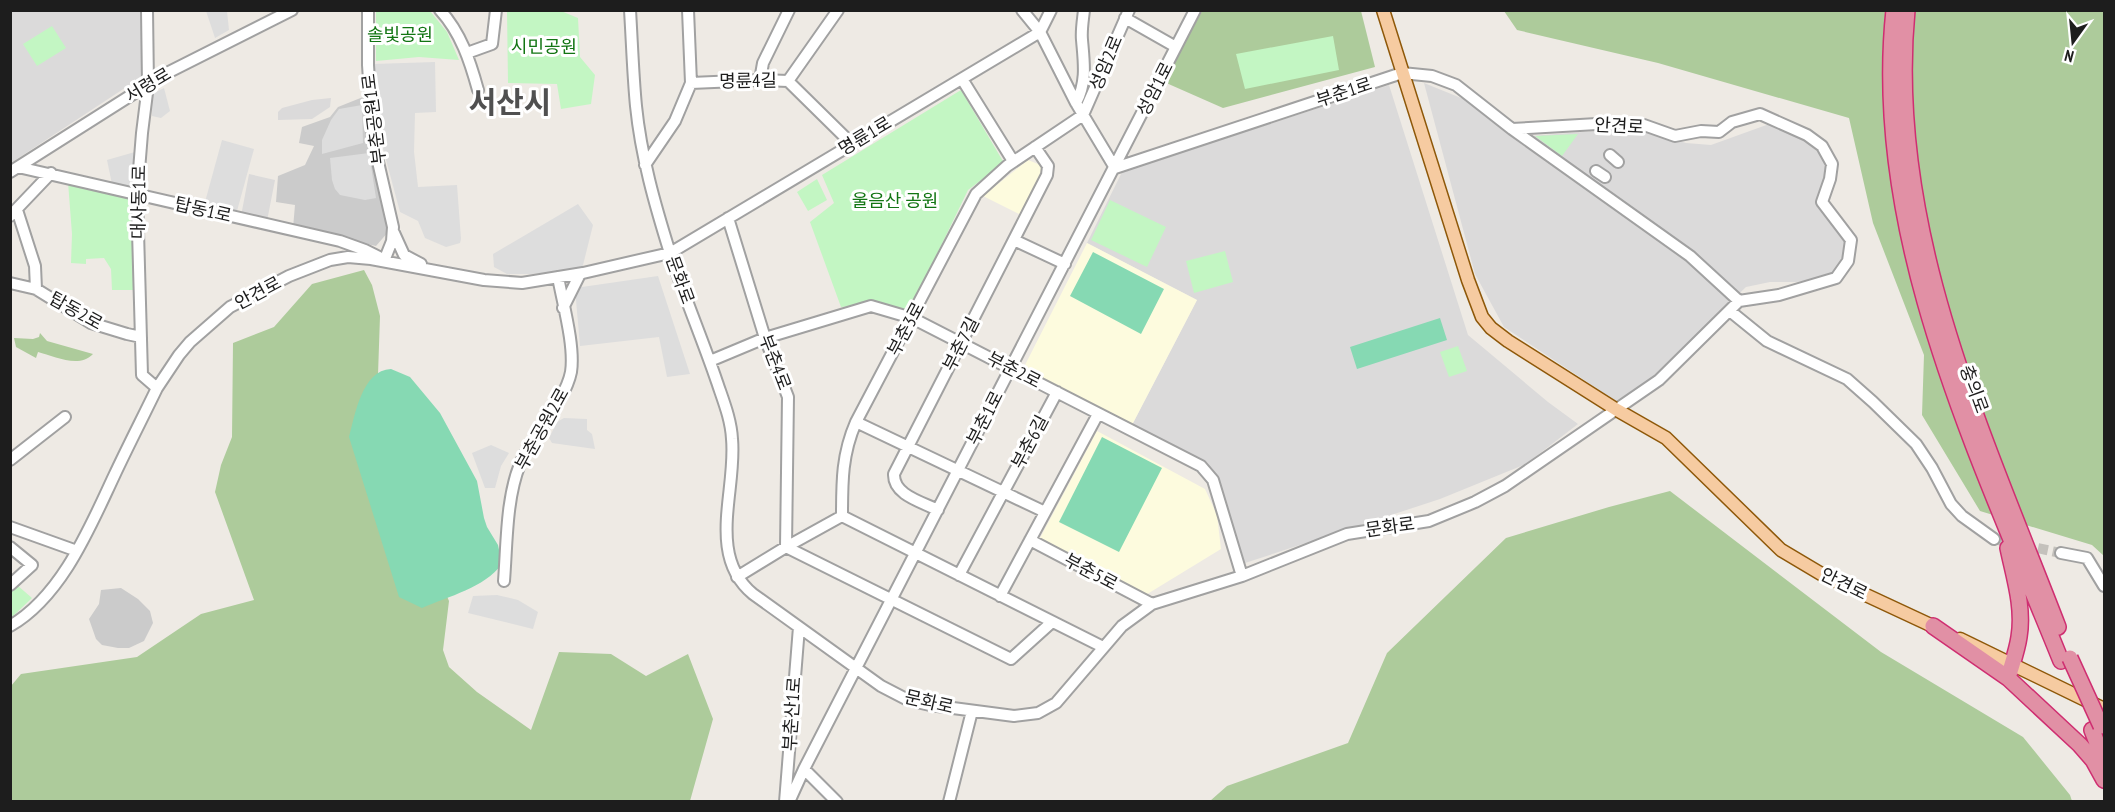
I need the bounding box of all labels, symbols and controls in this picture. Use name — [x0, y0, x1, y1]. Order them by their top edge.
north arrow — [2043, 12, 2103, 72]
park label: 솔빛공원 — [367, 23, 433, 46]
street label: 성암2로 — [1084, 32, 1127, 94]
park label: 시민공원 — [511, 35, 577, 58]
text: N — [2062, 46, 2076, 67]
street label: 성암1로 — [1131, 58, 1178, 120]
street label: 서령로 — [121, 62, 175, 107]
street label: 명륜4길 — [719, 68, 777, 93]
street label: 부춘1로 — [1313, 72, 1375, 111]
street label: 부춘공원1로 — [357, 73, 390, 166]
district label: 서산시 — [469, 82, 551, 121]
street label: 명륜1로 — [834, 111, 895, 160]
street label: 안견로 — [1594, 113, 1644, 138]
street label: 대사동1로 — [126, 165, 151, 239]
park label: 울음산 공원 — [852, 189, 938, 212]
street label: 탑동1로 — [172, 192, 234, 227]
street label: 문화로 — [661, 253, 700, 307]
street label: 안견로 — [230, 271, 285, 314]
street label: 탑동2로 — [45, 286, 107, 335]
street label: 부춘3로 — [882, 298, 929, 360]
street label: 부춘7길 — [937, 313, 984, 375]
street label: 부춘4로 — [754, 331, 797, 393]
street label: 부춘2로 — [983, 346, 1045, 393]
street label: 충의로 — [1955, 362, 1994, 416]
street label: 부춘공원2로 — [509, 383, 574, 474]
street label: 부춘1로 — [961, 387, 1008, 449]
street label: 부춘6길 — [1006, 411, 1053, 473]
street label: 문화로 — [1364, 512, 1416, 541]
street label: 부춘5로 — [1060, 548, 1122, 595]
street label: 안견로 — [1817, 562, 1872, 605]
street label: 부춘산1로 — [777, 676, 806, 752]
street label: 문화로 — [902, 685, 956, 718]

